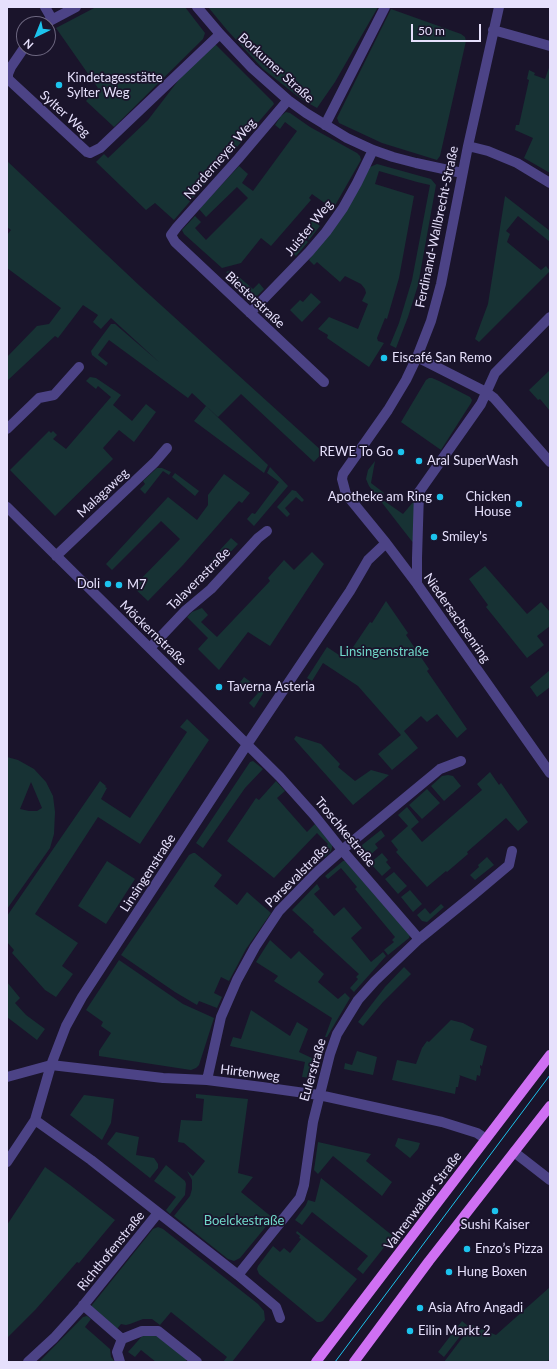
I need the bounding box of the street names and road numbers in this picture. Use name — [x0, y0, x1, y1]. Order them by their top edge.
street label: Borkumer Straße — [235, 30, 317, 106]
street label: Sylter Weg — [37, 87, 93, 141]
street label: Norderneyer Weg — [181, 115, 259, 203]
street label: Ferdinand-Wallbrecht-Straße — [412, 145, 462, 309]
street label: Juister Weg — [282, 197, 336, 259]
street label: Biesterstraße — [222, 268, 288, 332]
street label: Malagaweg — [74, 465, 132, 521]
street label: Talaverastraße — [164, 544, 234, 614]
street label: Niedersachsenring — [420, 570, 494, 666]
street label: Möckernstraße — [117, 597, 189, 669]
street label: Troschkestraße — [311, 794, 379, 870]
street label: Linsingenstraße — [117, 831, 179, 915]
street label: Parsevalstraße — [262, 841, 332, 911]
street label: Eulerstraße — [297, 1037, 329, 1103]
street label: Hirtenweg — [219, 1062, 281, 1084]
street label: Vahrenwalder Straße — [381, 1149, 465, 1253]
street label: Richthofenstraße — [74, 1208, 148, 1294]

